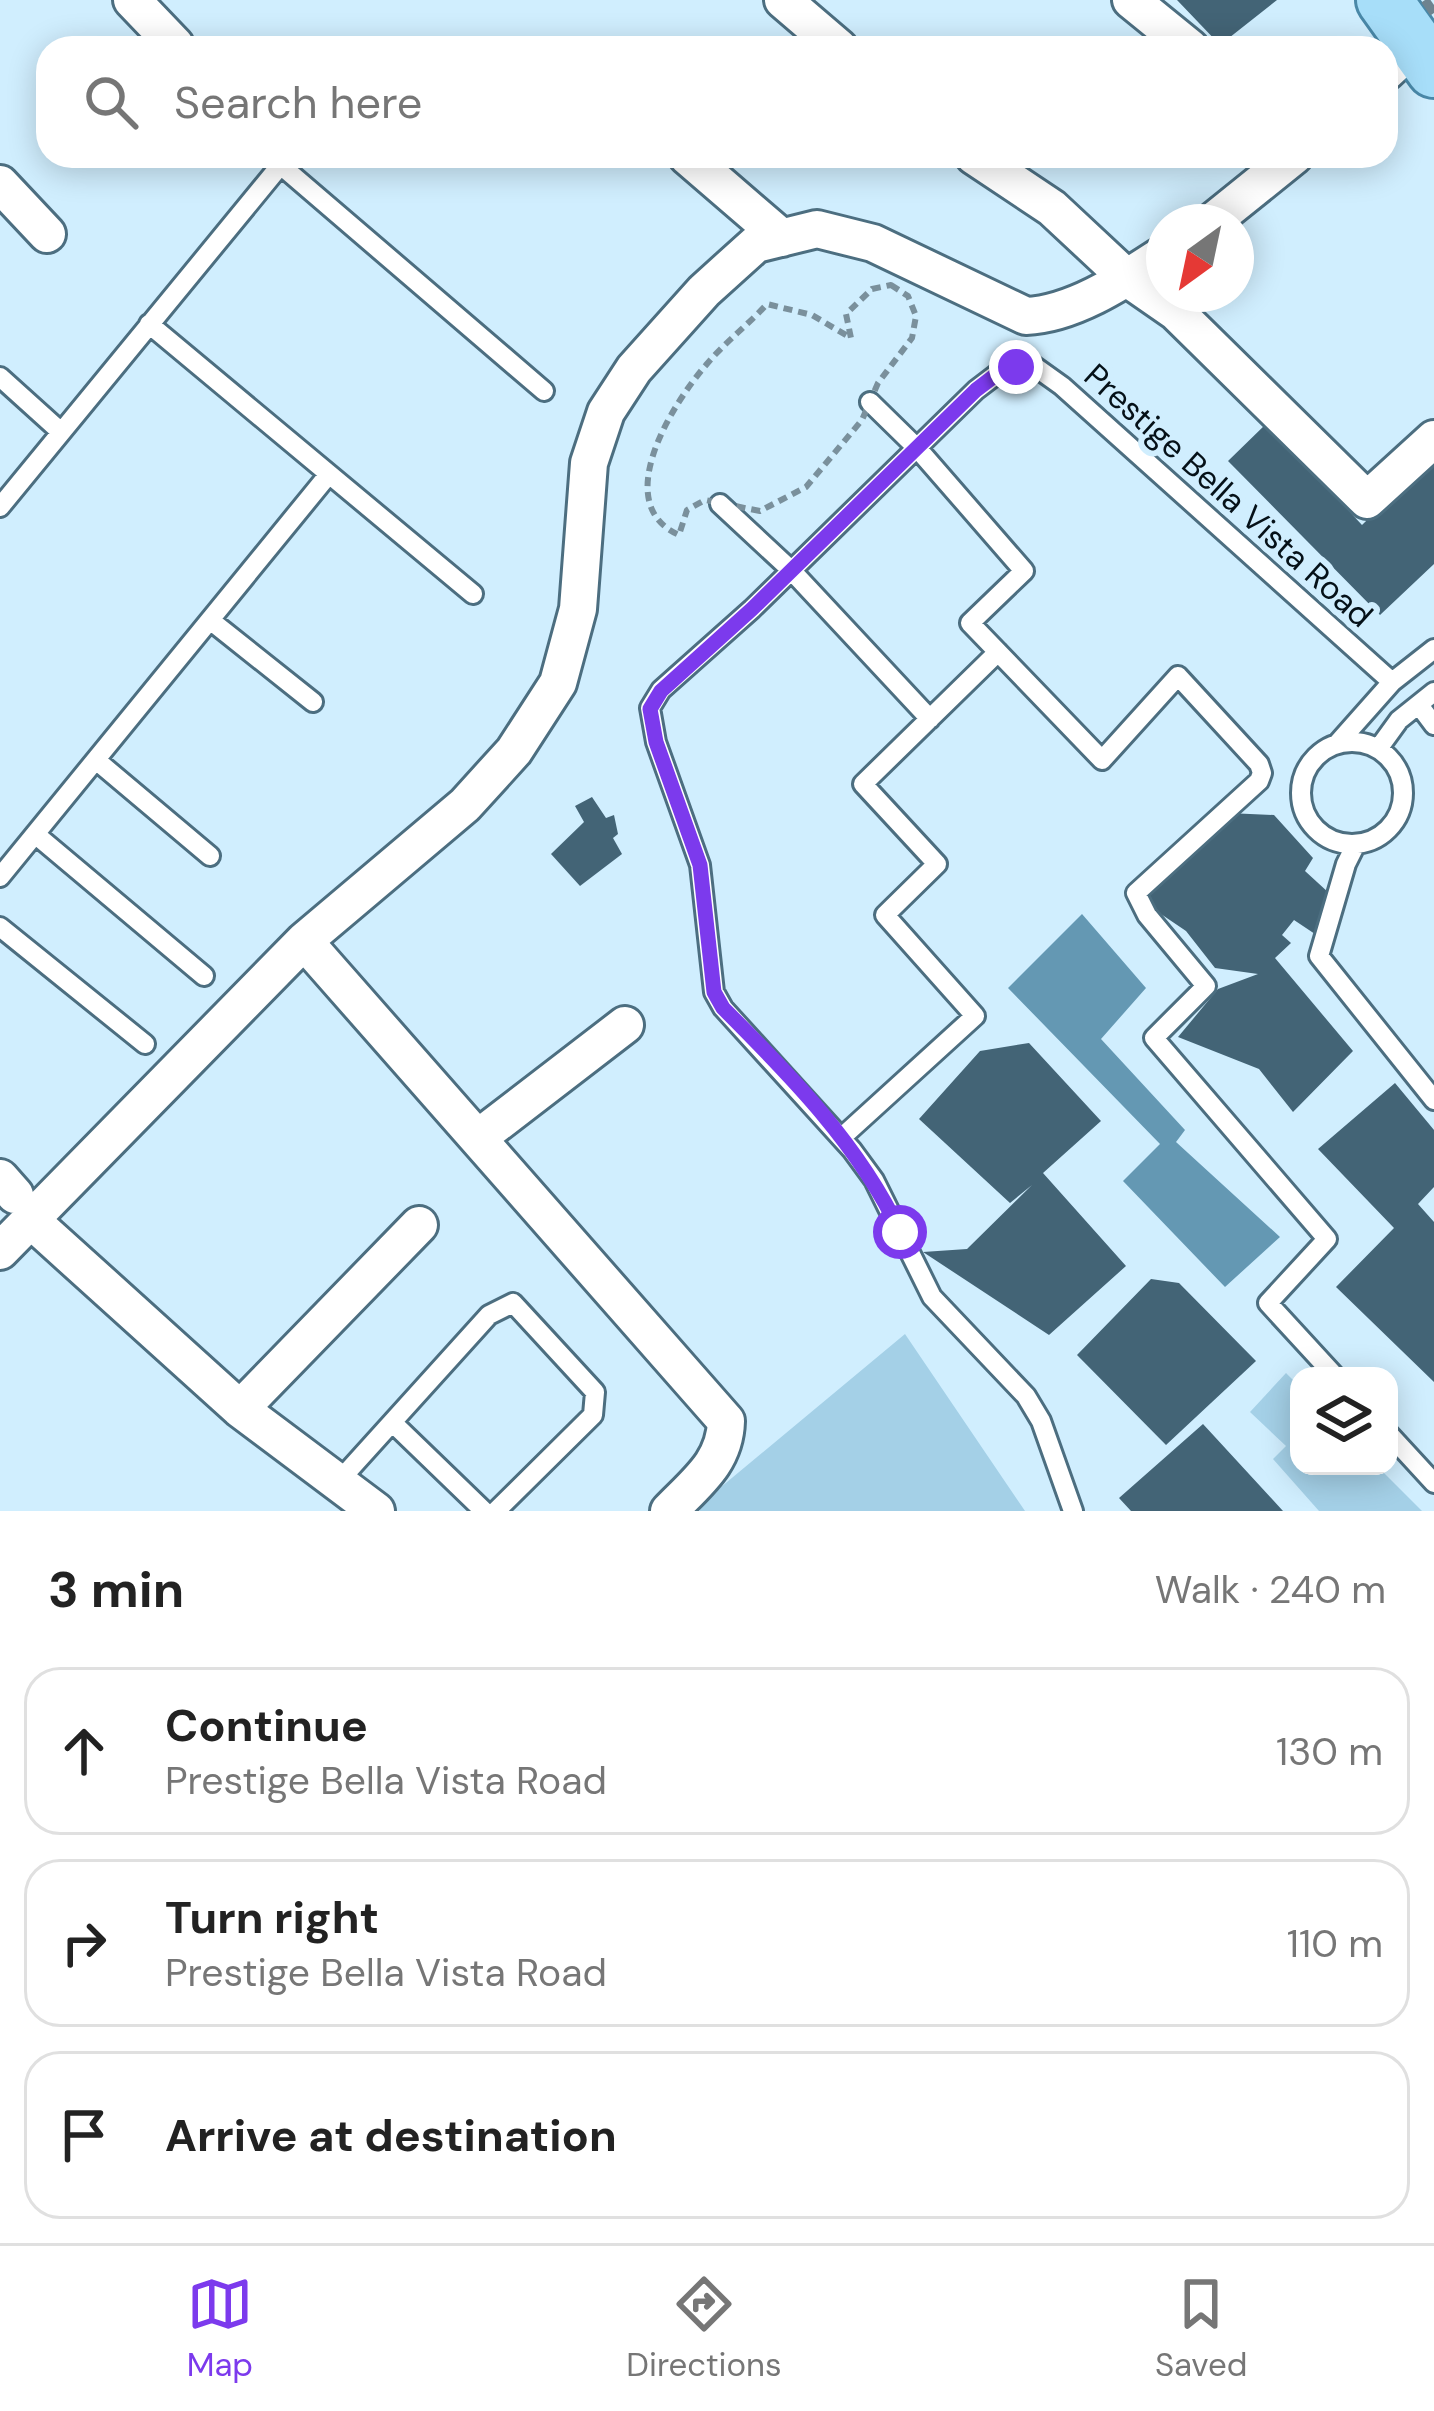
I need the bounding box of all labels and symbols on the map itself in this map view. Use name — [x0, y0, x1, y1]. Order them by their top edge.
north arrow — [1146, 204, 1254, 312]
route end — [989, 340, 1043, 394]
street label: Prestige Bella Vista Road — [1075, 354, 1382, 636]
route start — [873, 1205, 927, 1259]

